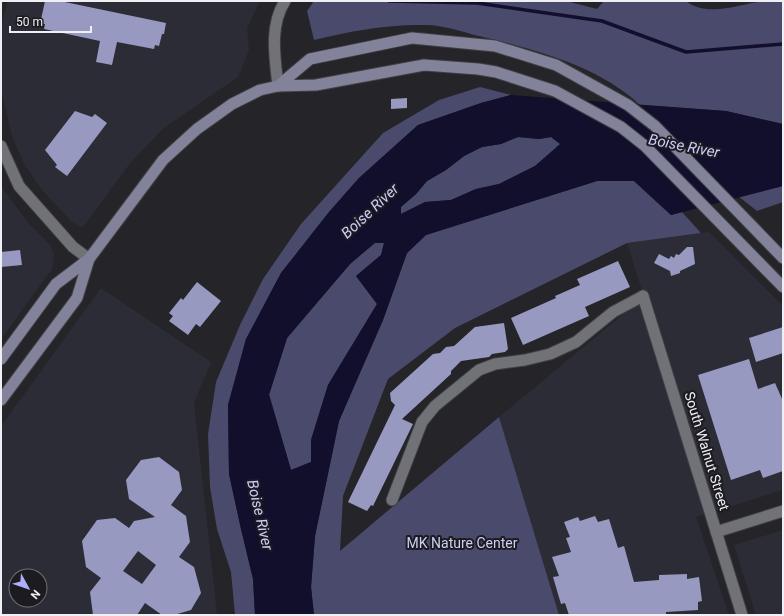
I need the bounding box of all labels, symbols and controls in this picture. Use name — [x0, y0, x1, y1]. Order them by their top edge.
scale bar — [10, 8, 91, 34]
text: 50 m — [16, 15, 43, 29]
water label: Boise River — [647, 130, 722, 162]
water label: Boise River — [338, 179, 403, 242]
street label: South Walnut Street — [681, 390, 733, 513]
water label: Boise River — [243, 478, 277, 553]
park label: MK Nature Center — [407, 535, 518, 551]
north arrow — [8, 568, 48, 608]
text: N — [28, 587, 43, 601]

